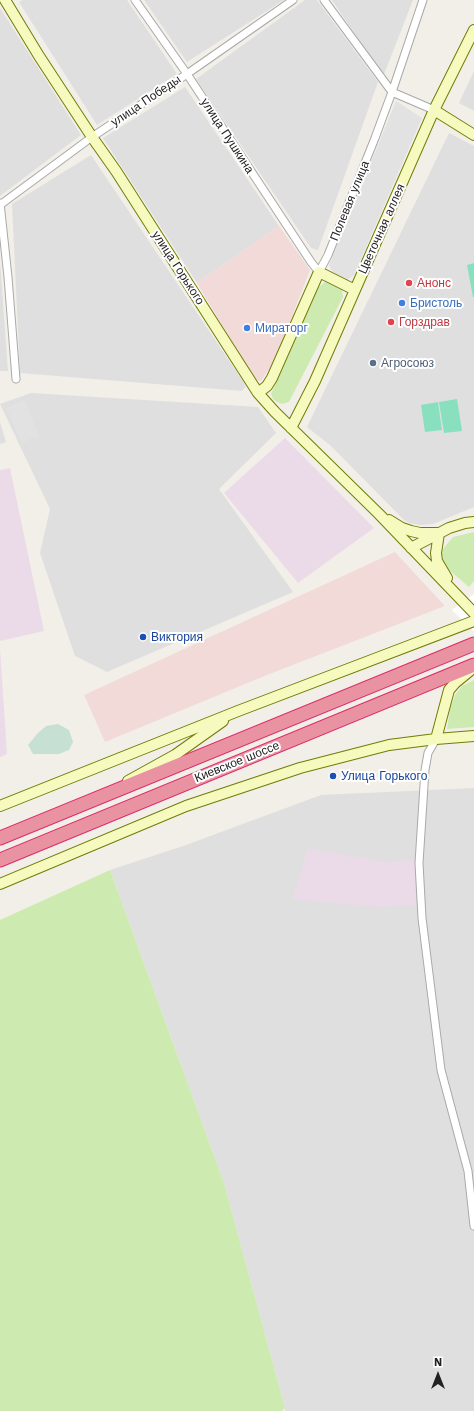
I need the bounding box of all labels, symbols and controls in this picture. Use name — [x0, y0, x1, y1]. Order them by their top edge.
street label: улица Победы — [108, 72, 184, 130]
street label: улица Пушкина — [197, 96, 257, 176]
street label: Полевая улица — [327, 159, 373, 243]
street label: Цветочная аллея — [356, 182, 408, 276]
street label: улица Горького — [149, 228, 207, 308]
place label: Анонс — [417, 276, 451, 290]
marker: Анонс — [404, 278, 414, 288]
place label: Бристоль — [410, 296, 462, 310]
marker: Бристоль — [397, 298, 407, 308]
place label: Горздрав — [399, 315, 450, 329]
marker: Горздрав — [386, 317, 396, 327]
place label: Мираторг — [255, 321, 308, 335]
marker: Мираторг — [242, 323, 252, 333]
place label: Агросоюз — [381, 356, 434, 370]
marker: Агросоюз — [368, 358, 378, 368]
place label: Виктория — [151, 630, 203, 644]
marker: Виктория — [138, 632, 148, 642]
street label: Киевское шоссе — [192, 738, 282, 786]
place label: Улица Горького — [341, 769, 427, 783]
marker: Улица Горького — [328, 771, 338, 781]
north arrow — [418, 1355, 458, 1395]
text: N — [434, 1356, 442, 1369]

